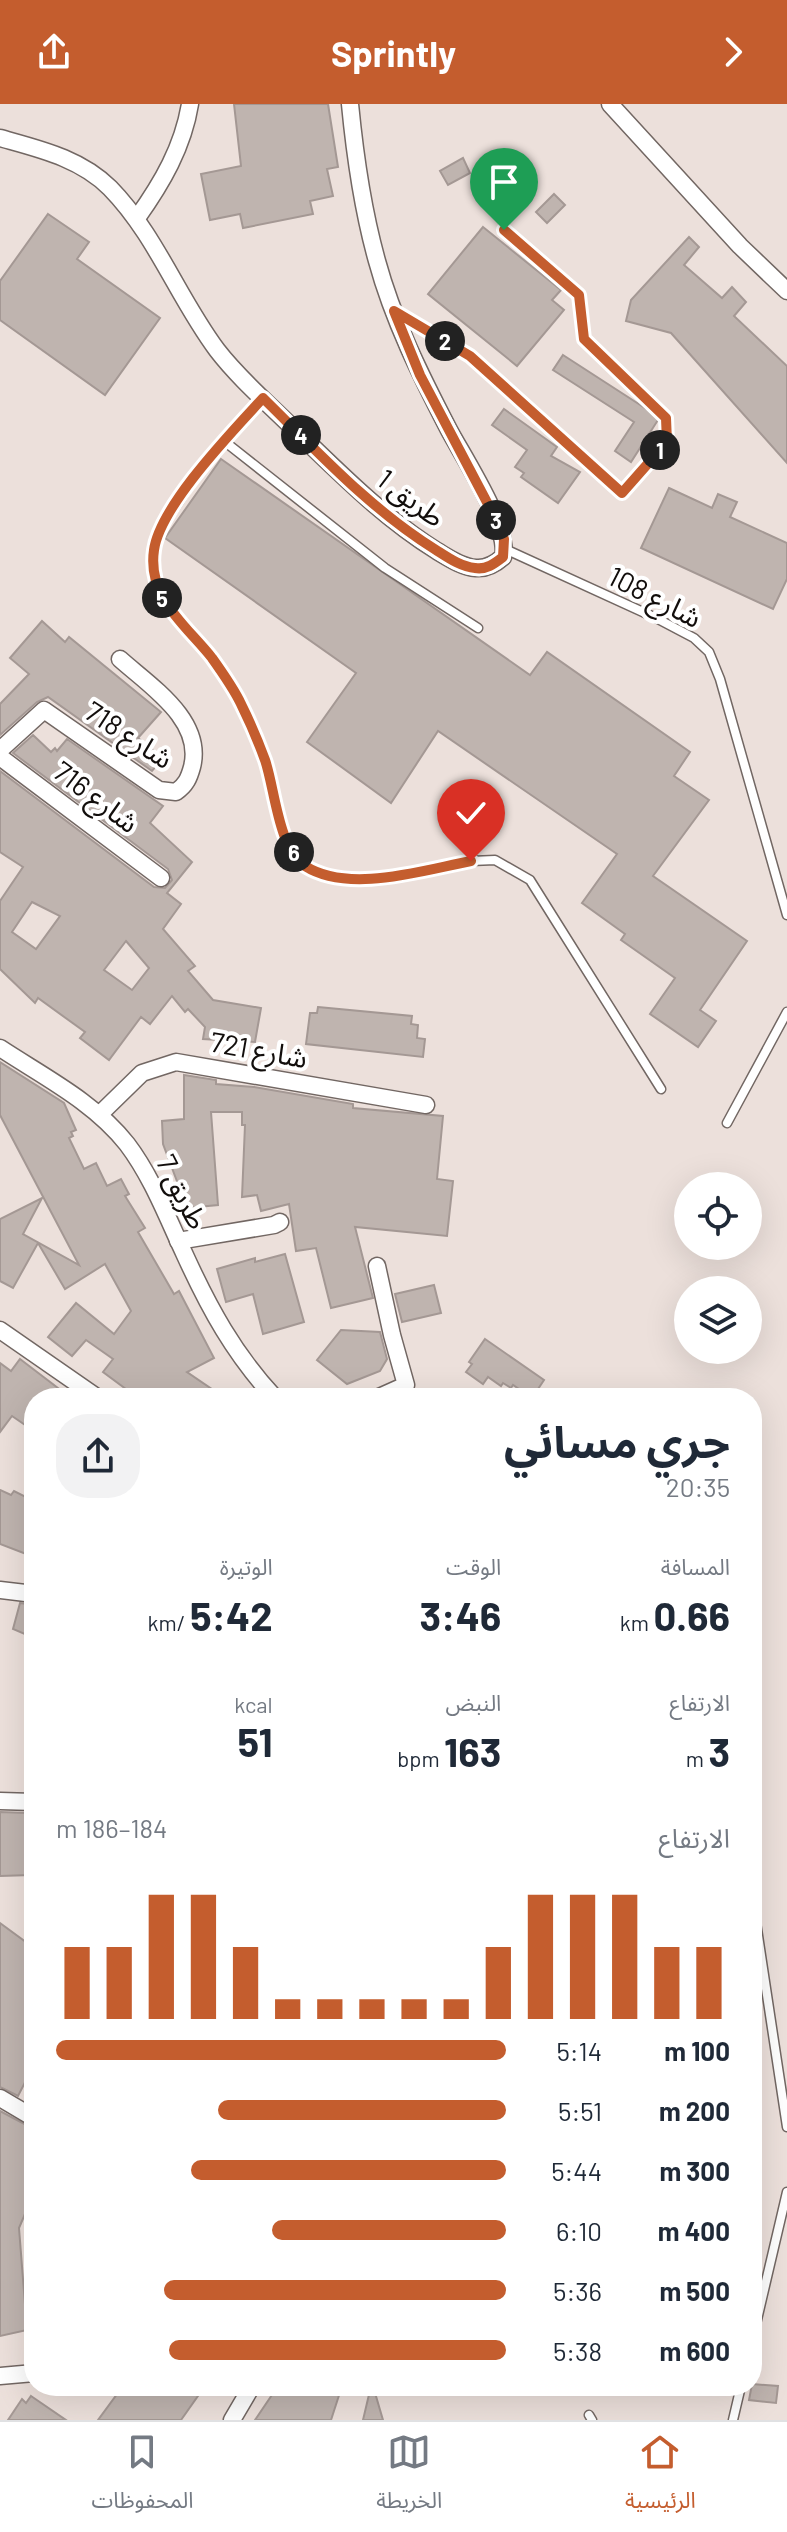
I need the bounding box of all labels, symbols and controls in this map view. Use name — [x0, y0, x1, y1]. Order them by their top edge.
icon: share — [32, 30, 76, 74]
icon: forward — [711, 30, 755, 74]
text: Sprintly — [331, 31, 456, 74]
pin — [470, 148, 538, 230]
icon: arrive — [482, 160, 526, 204]
pin: 2 — [425, 321, 465, 361]
text: 2 — [439, 328, 451, 354]
pin: 4 — [281, 415, 321, 455]
text: 4 — [294, 422, 308, 448]
pin: 1 — [640, 430, 680, 470]
text: 1 — [656, 437, 664, 463]
street label: طريق 1 — [370, 461, 452, 535]
pin: 3 — [476, 500, 516, 540]
text: 3 — [490, 507, 502, 533]
street label: شارع 108 — [601, 558, 708, 639]
pin: 5 — [142, 578, 182, 618]
text: 5 — [156, 585, 168, 611]
street label: شارع 718 — [77, 693, 180, 779]
street label: شارع 716 — [44, 753, 146, 843]
pin — [437, 779, 505, 861]
icon: check — [449, 791, 493, 835]
pin: 6 — [274, 832, 314, 872]
text: 6 — [288, 839, 300, 865]
street label: شارع 721 — [207, 1024, 310, 1079]
street label: 7 طريق — [148, 1149, 216, 1235]
map controls — [674, 1172, 762, 1364]
button: locate — [674, 1172, 762, 1260]
button: layers — [674, 1276, 762, 1364]
button: share — [56, 1414, 140, 1498]
text: جري مسائي — [504, 1414, 730, 1467]
text: 20:35 — [666, 1471, 730, 1502]
text: الوتيرة — [220, 1553, 273, 1579]
text: الوقت — [446, 1553, 501, 1579]
text: المسافة — [661, 1553, 730, 1579]
text: 5:42 — [190, 1591, 273, 1639]
text: 3:46 — [420, 1591, 501, 1639]
text: 0.66 — [653, 1591, 730, 1639]
text: /km — [148, 1609, 190, 1635]
text: km — [620, 1609, 653, 1635]
text: النبض — [446, 1689, 501, 1715]
text: الارتفاع — [670, 1689, 730, 1715]
text: kcal — [234, 1691, 273, 1717]
text: 51 — [237, 1717, 273, 1765]
text: 163 — [444, 1727, 501, 1775]
text: 3 — [708, 1727, 730, 1775]
text: bpm — [397, 1745, 444, 1771]
text: m — [686, 1745, 708, 1771]
text: 184–186 m — [56, 1812, 167, 1843]
text: الارتفاع — [659, 1822, 730, 1853]
text: 5:14 — [556, 2035, 602, 2066]
text: 100 m — [664, 2035, 730, 2066]
text: 5:51 — [558, 2095, 602, 2126]
text: 200 m — [659, 2095, 730, 2126]
text: 5:44 — [551, 2155, 602, 2186]
text: 300 m — [659, 2155, 730, 2186]
text: 6:10 — [556, 2215, 602, 2246]
text: 400 m — [658, 2215, 730, 2246]
text: 5:36 — [553, 2275, 602, 2306]
text: 500 m — [659, 2275, 730, 2306]
text: 5:38 — [553, 2335, 602, 2366]
text: 600 m — [659, 2335, 730, 2366]
tab: المحفوظات — [91, 2430, 194, 2524]
tab: الخريطة — [376, 2430, 442, 2524]
tab: الرئيسية — [625, 2430, 696, 2524]

